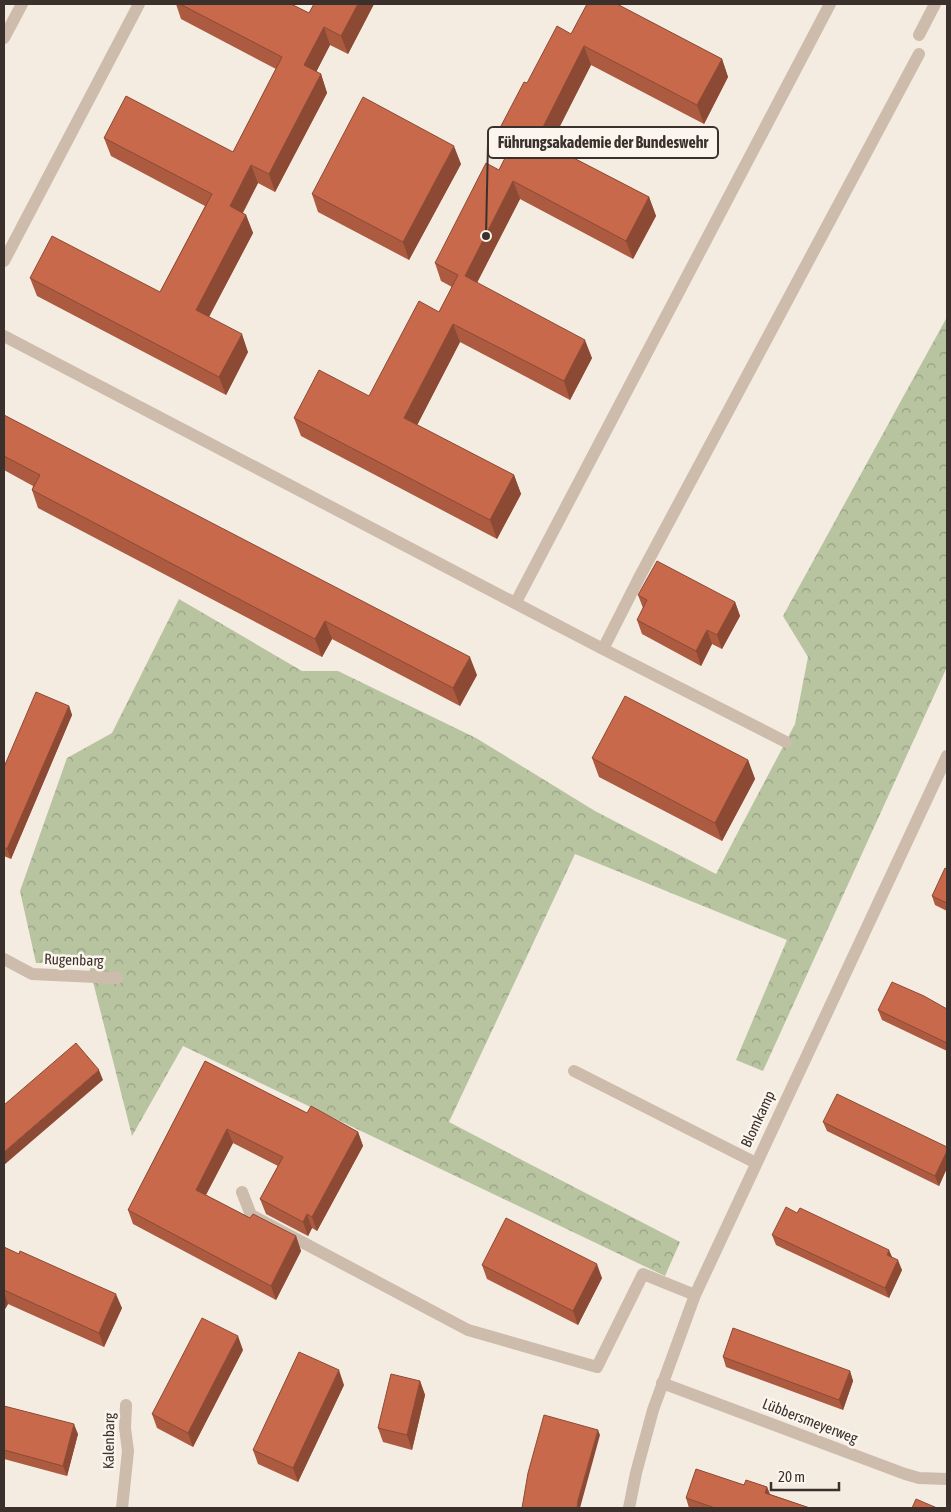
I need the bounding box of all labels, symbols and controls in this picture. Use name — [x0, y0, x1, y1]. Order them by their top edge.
callout: Führungsakademie der Bundeswehr — [488, 127, 718, 158]
text: Führungsakademie der Bundeswehr — [498, 133, 708, 151]
street label: Rugenbarg — [44, 950, 105, 969]
street label: Blomkamp — [737, 1088, 778, 1150]
street label: Lübbersmeyerweg — [760, 1395, 861, 1447]
street label: Kalenbarg — [100, 1412, 118, 1469]
scale bar — [771, 1460, 838, 1492]
text: 20 m — [778, 1468, 805, 1485]

